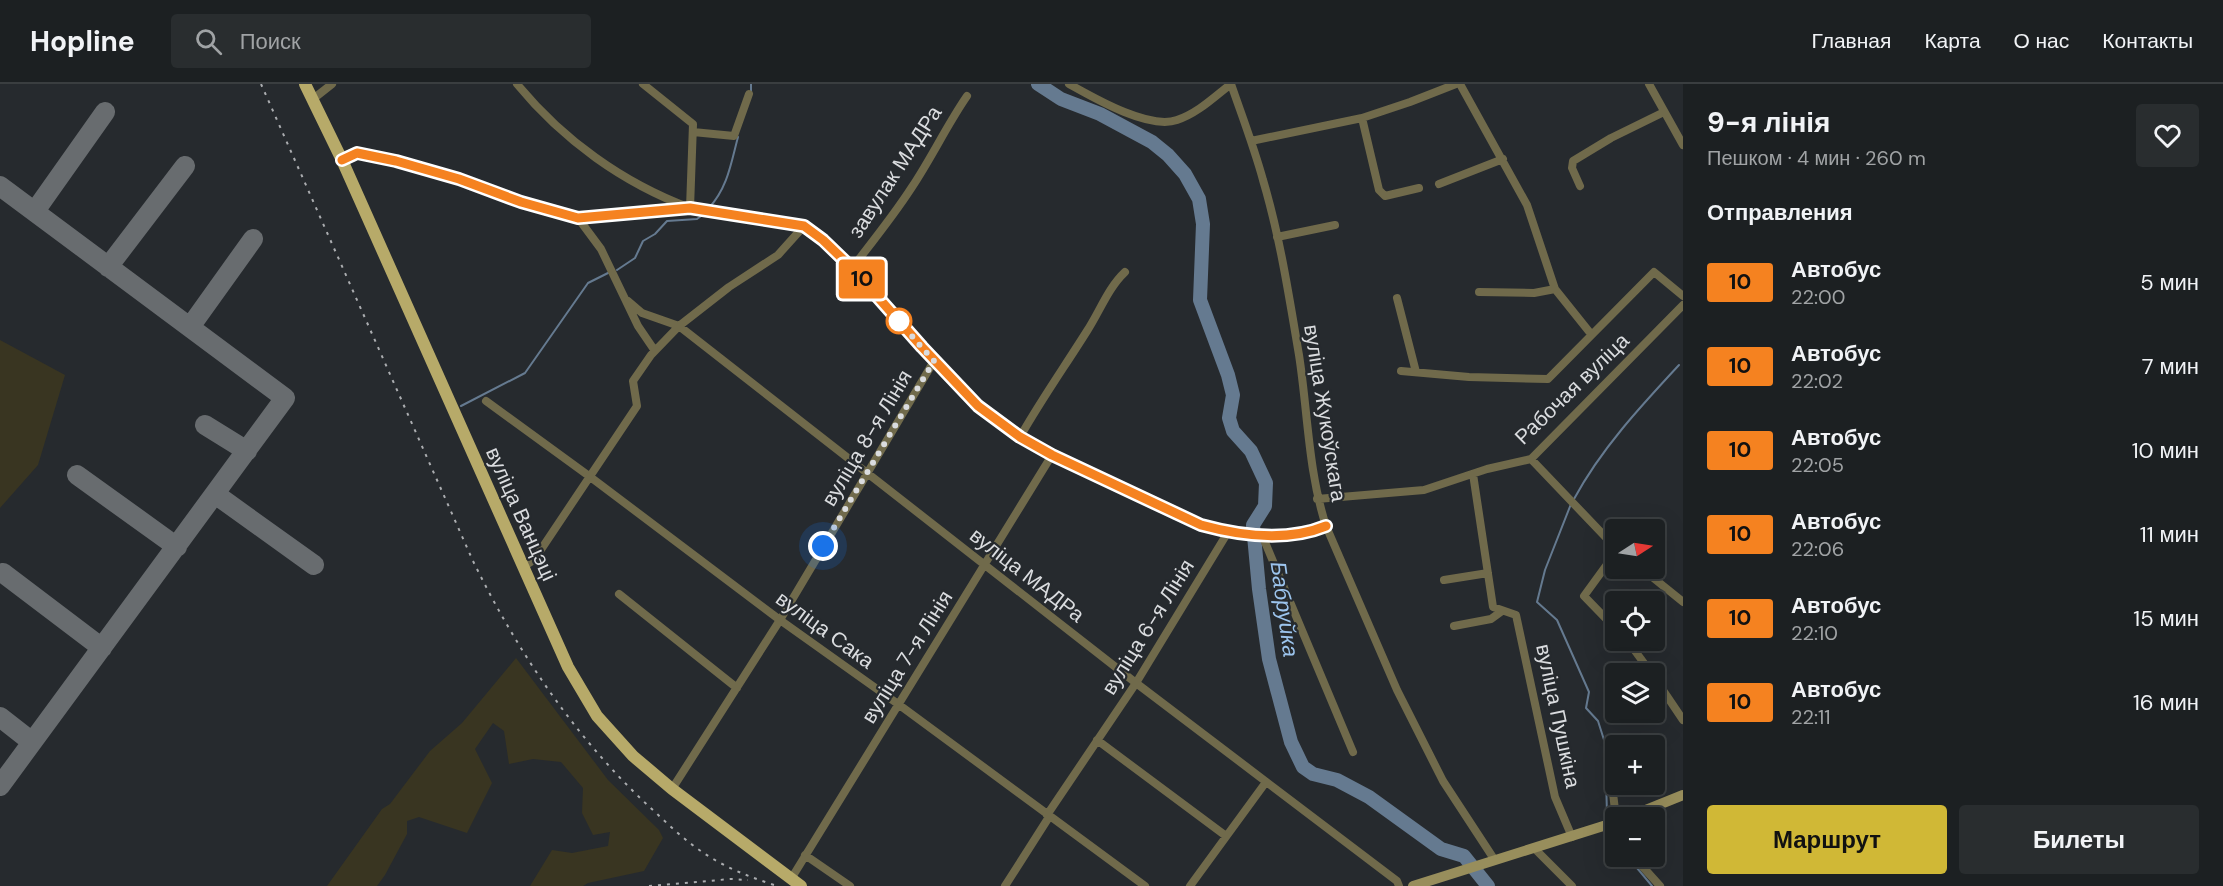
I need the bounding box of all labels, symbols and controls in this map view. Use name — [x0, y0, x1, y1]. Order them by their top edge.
search box — [171, 14, 591, 68]
text: Hopline — [30, 23, 135, 60]
icon: search — [192, 25, 225, 58]
text: Поиск — [240, 27, 301, 56]
text: Главная — [1811, 27, 1891, 55]
text: Карта — [1924, 27, 1981, 55]
text: О нас — [2014, 27, 2069, 55]
text: Контакты — [2102, 27, 2193, 55]
street label: завулак МАДРа — [842, 100, 948, 243]
text: 9-я лінія — [1707, 104, 1830, 141]
button: heart — [2136, 104, 2199, 167]
text: Пешком · 4 мин · 260 m — [1707, 145, 1926, 171]
text: Отправления — [1707, 198, 1853, 227]
text: Автобус — [1791, 255, 1881, 284]
line badge: 10 — [835, 260, 889, 298]
text: 10 — [851, 265, 873, 293]
text: 10 — [1729, 268, 1751, 296]
text: 5 мин — [2140, 268, 2199, 297]
text: 22:00 — [1791, 284, 1845, 310]
unlabelled marker — [886, 308, 912, 334]
street label: вуліца Жукоўскага — [1297, 322, 1353, 504]
street label: Рабочая вуліца — [1509, 327, 1636, 451]
text: Автобус — [1791, 339, 1881, 368]
text: 10 — [1729, 352, 1751, 380]
text: 7 мин — [2142, 352, 2199, 381]
street label: вуліца 8-я Лінія — [815, 365, 919, 511]
text: 22:02 — [1791, 368, 1843, 394]
text: Автобус — [1791, 423, 1881, 452]
text: 10 — [1729, 436, 1751, 464]
text: 10 мин — [2132, 436, 2199, 465]
street label: вуліца Ванцэці — [479, 443, 563, 585]
text: 22:05 — [1791, 452, 1844, 478]
text: Автобус — [1791, 507, 1881, 536]
north arrow — [1605, 519, 1665, 579]
map controls — [1605, 519, 1665, 867]
text: 10 — [1729, 520, 1751, 548]
text: 11 мин — [2140, 520, 2199, 549]
street label: вуліца МАДРа — [964, 521, 1090, 629]
your location — [808, 531, 838, 561]
text: 22:06 — [1791, 536, 1844, 562]
street label: вуліца 6-я Лінія — [1095, 554, 1201, 700]
water label: Бабруйка — [1263, 559, 1306, 659]
street label: вуліца Сака — [770, 585, 880, 675]
street label: вуліца 7-я Лінія — [855, 585, 959, 729]
button: locate — [1605, 591, 1665, 651]
text: Автобус — [1791, 591, 1881, 620]
text: 10 — [1729, 604, 1751, 632]
text: 15 мин — [2133, 604, 2199, 633]
text: 22:10 — [1791, 620, 1838, 646]
street label: вуліца Пушкіна — [1529, 641, 1587, 791]
button: layers — [1605, 663, 1665, 723]
text: Автобус — [1791, 675, 1881, 704]
text: 10 — [1729, 688, 1751, 716]
text: 16 мин — [2133, 688, 2199, 717]
text: 22:11 — [1791, 704, 1831, 730]
button: + — [1605, 735, 1665, 795]
button: Маршрут — [1707, 805, 1947, 874]
button: Билеты — [1959, 805, 2199, 874]
button: − — [1605, 807, 1665, 867]

